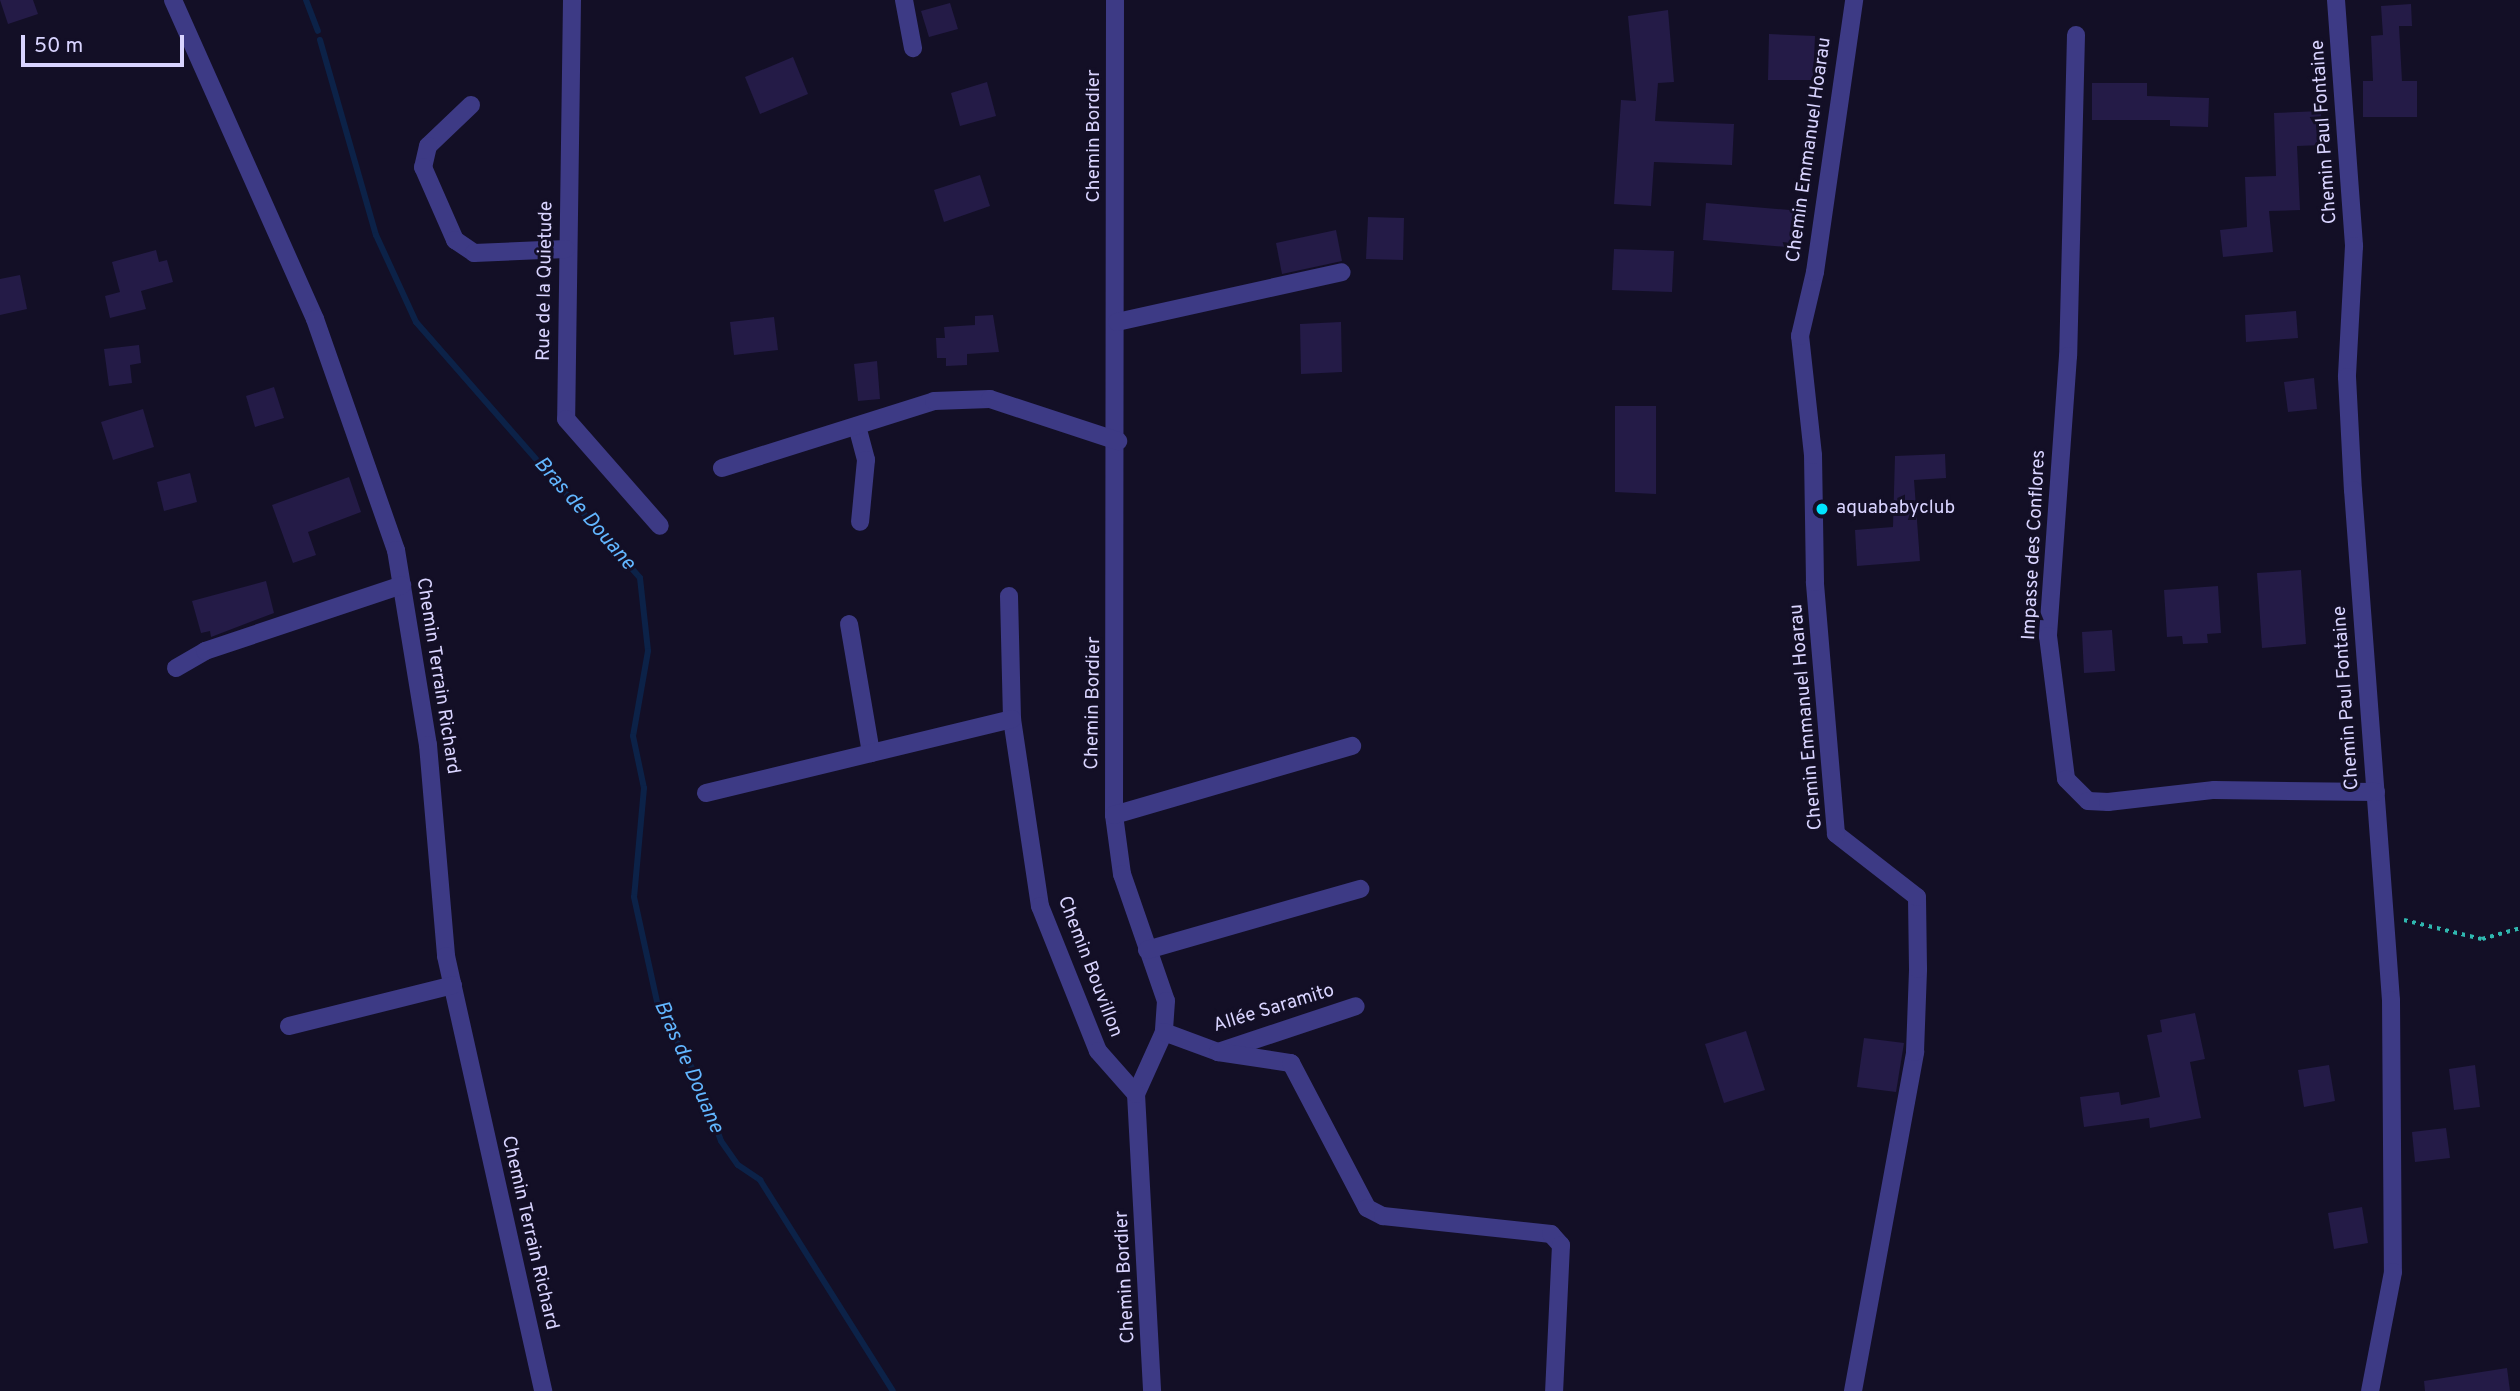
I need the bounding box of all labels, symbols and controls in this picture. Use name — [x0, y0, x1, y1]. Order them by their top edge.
scale bar — [24, 21, 187, 65]
text: 50 m — [34, 33, 83, 60]
street label: Chemin Emmanuel Hoarau — [1783, 36, 1837, 264]
street label: Chemin Paul Fontaine — [2307, 39, 2343, 225]
street label: Chemin Bordier — [1084, 69, 1106, 203]
street label: Rue de la Quietude — [533, 201, 559, 361]
street label: Impasse des Conflores — [2019, 449, 2051, 641]
water label: Bras de Douane — [528, 452, 640, 576]
place label: aquababyclub — [1836, 498, 1955, 520]
marker: aquababyclub — [1814, 501, 1830, 517]
street label: Chemin Terrain Richard — [410, 576, 464, 776]
street label: Chemin Emmanuel Hoarau — [1786, 603, 1828, 831]
street label: Chemin Paul Fontaine — [2329, 605, 2365, 791]
street label: Chemin Bordier — [1081, 636, 1107, 770]
street label: Chemin Bouvillon — [1052, 893, 1126, 1041]
street label: Allée Saramito — [1211, 980, 1337, 1038]
water label: Bras de Douane — [648, 997, 728, 1137]
street label: Chemin Terrain Richard — [495, 1133, 563, 1333]
street label: Chemin Bordier — [1111, 1210, 1141, 1344]

